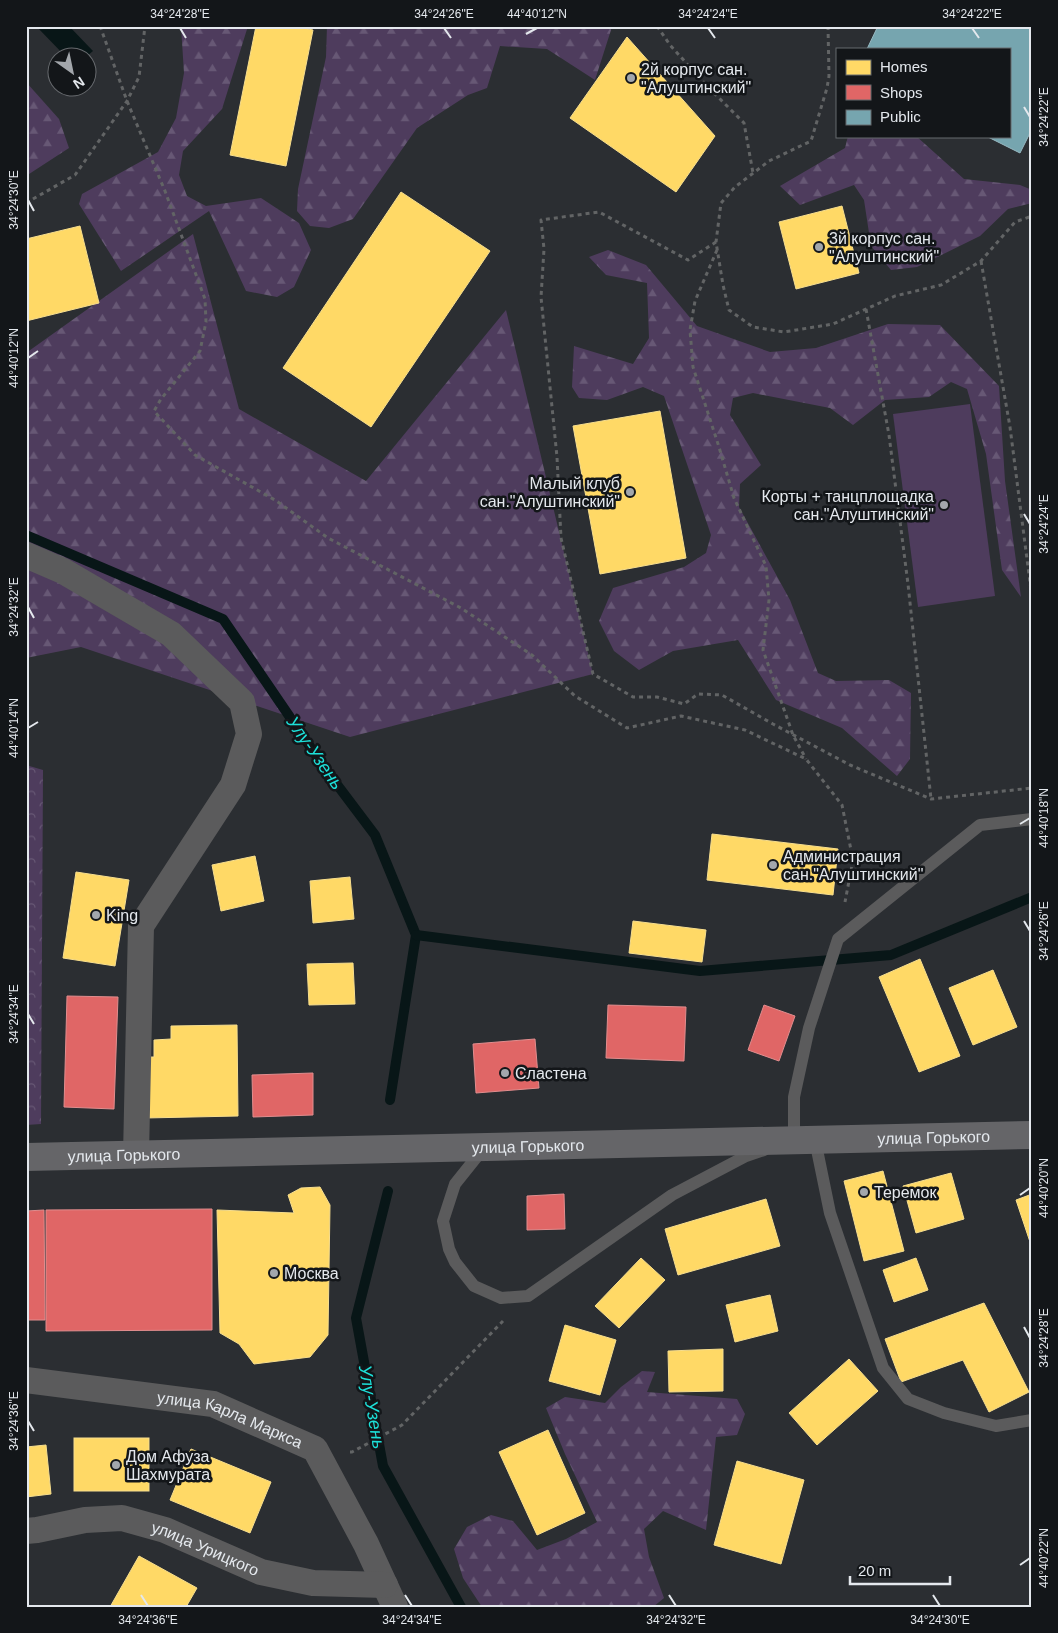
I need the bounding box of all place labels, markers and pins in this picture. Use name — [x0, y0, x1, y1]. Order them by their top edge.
place label: 2й корпус сан. "Алуштинский" — [641, 61, 751, 96]
marker: 2й корпус сан. "Алуштинский" — [625, 72, 637, 84]
place label: 3й корпус сан. "Алуштинский" — [829, 230, 939, 265]
marker: 3й корпус сан. "Алуштинский" — [813, 241, 825, 253]
place label: Малый клуб сан."Алуштинский" — [480, 475, 620, 510]
marker: Малый клуб сан."Алуштинский" — [624, 486, 636, 498]
place label: Корты + танцплощадка сан."Алуштинский" — [761, 488, 934, 523]
marker: Корты + танцплощадка сан."Алуштинский" — [938, 499, 950, 511]
place label: Администрация сан."Алуштинский" — [783, 848, 923, 883]
marker: Администрация сан."Алуштинский" — [767, 859, 779, 871]
place label: King — [106, 907, 138, 924]
marker: King — [90, 909, 102, 921]
place label: Сластена — [515, 1065, 587, 1082]
marker: Сластена — [499, 1067, 511, 1079]
place label: Теремок — [874, 1184, 937, 1201]
marker: Теремок — [858, 1186, 870, 1198]
place label: Москва — [284, 1265, 339, 1282]
marker: Москва — [268, 1267, 280, 1279]
place label: Дом Афуза Шахмурата — [126, 1448, 210, 1483]
marker: Дом Афуза Шахмурата — [110, 1459, 122, 1471]

